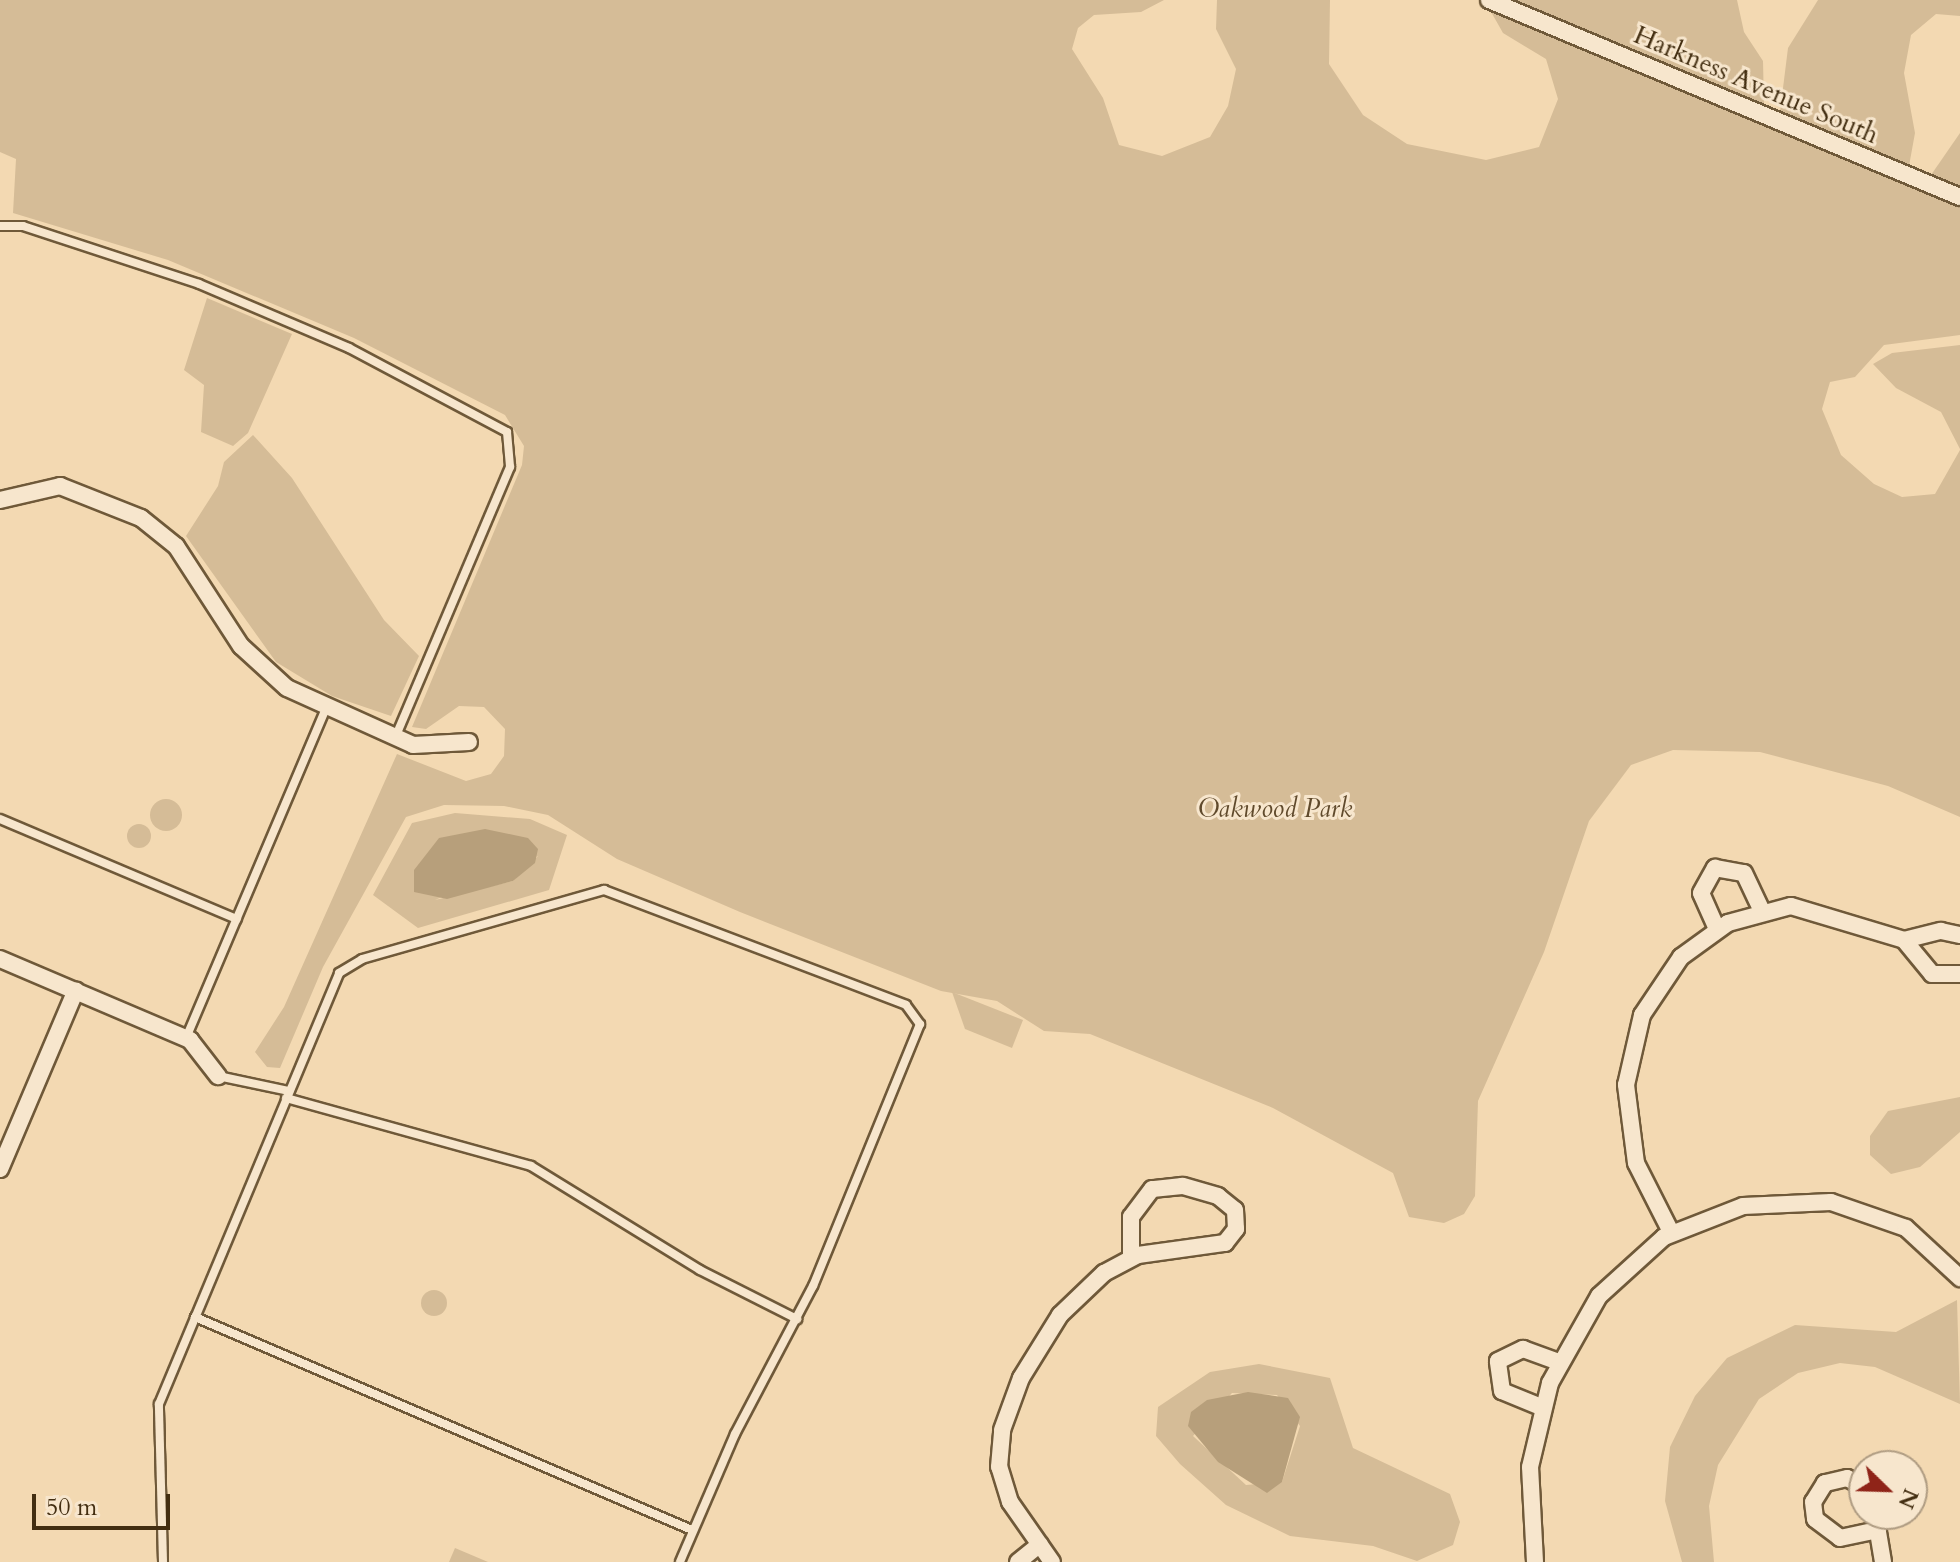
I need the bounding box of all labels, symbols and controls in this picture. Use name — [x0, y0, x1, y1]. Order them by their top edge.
street label: Harkness Avenue South — [1629, 19, 1883, 151]
park label: Oakwood Park — [1198, 793, 1352, 825]
north arrow — [1848, 1450, 1928, 1530]
scale bar — [36, 1478, 174, 1528]
text: N — [1891, 1484, 1926, 1513]
text: 50 m — [46, 1491, 97, 1524]

